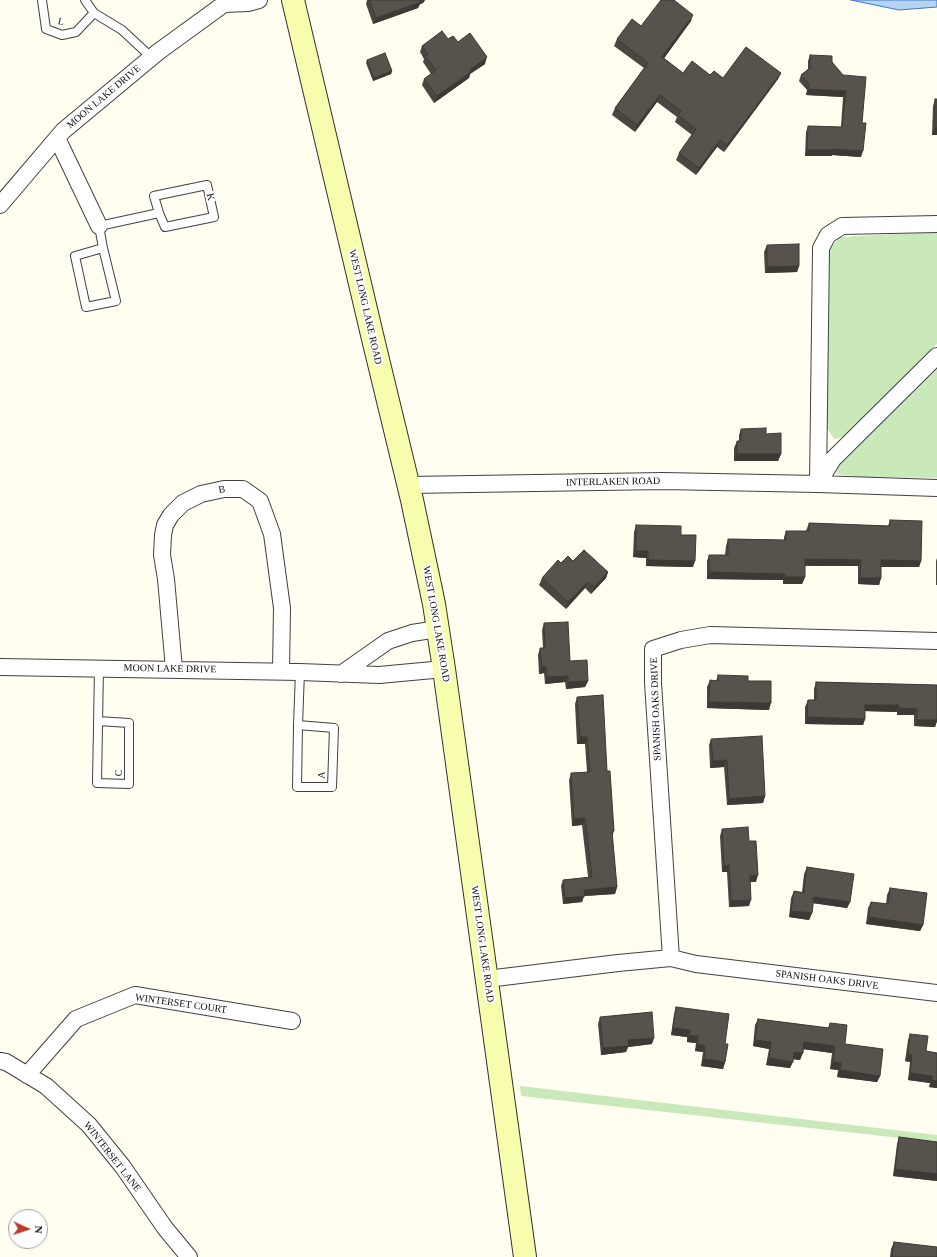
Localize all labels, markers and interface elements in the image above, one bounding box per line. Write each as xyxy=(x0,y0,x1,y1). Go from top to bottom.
street label: L xyxy=(57,16,65,28)
street label: MOON LAKE DRIVE xyxy=(65,63,143,131)
street label: K xyxy=(203,192,217,202)
street label: WEST LONG LAKE ROAD xyxy=(346,248,384,366)
street label: INTERLAKEN ROAD xyxy=(566,475,660,489)
street label: B xyxy=(218,484,226,496)
street label: WEST LONG LAKE ROAD xyxy=(420,565,452,683)
street label: SPANISH OAKS DRIVE xyxy=(648,657,664,761)
street label: MOON LAKE DRIVE xyxy=(124,662,216,676)
street label: C xyxy=(113,770,125,776)
street label: A xyxy=(316,771,328,779)
street label: WEST LONG LAKE ROAD xyxy=(468,885,496,1003)
street label: SPANISH OAKS DRIVE xyxy=(775,968,879,992)
street label: WINTERSET COURT xyxy=(134,992,228,1016)
street label: WINTERSET LANE xyxy=(81,1119,143,1195)
north arrow xyxy=(8,1209,48,1249)
text: N xyxy=(33,1225,45,1234)

